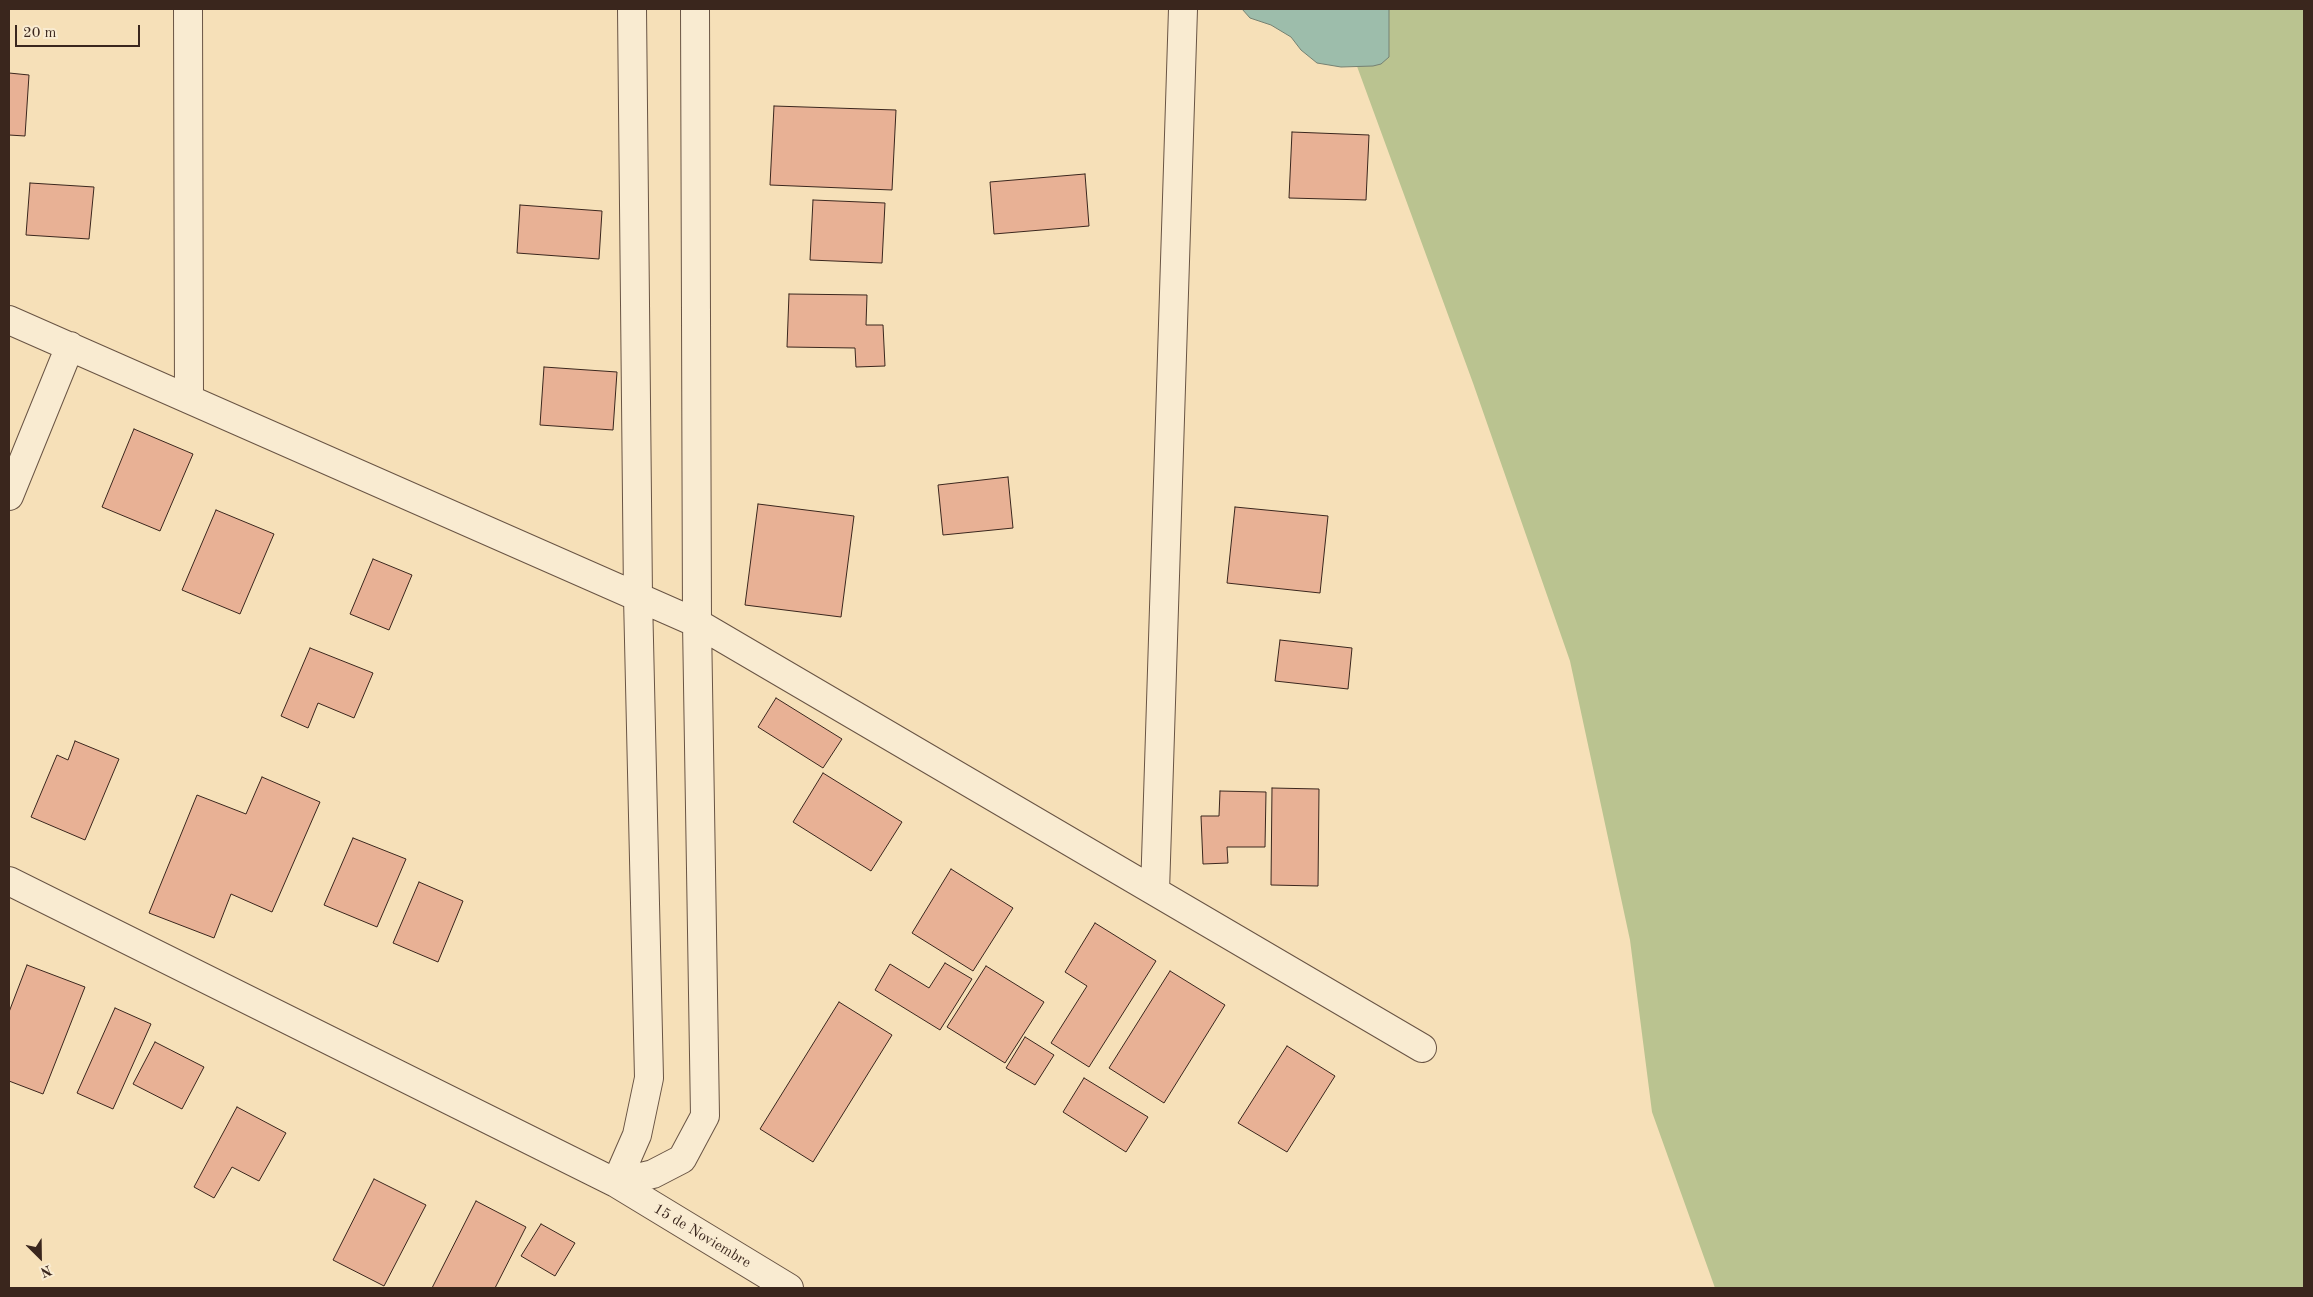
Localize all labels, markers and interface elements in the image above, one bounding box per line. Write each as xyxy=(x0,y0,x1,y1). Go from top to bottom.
scale bar xyxy=(18,15,142,47)
text: 20 m xyxy=(23,26,57,41)
street label: 15 de Noviembre xyxy=(650,1200,754,1272)
north arrow xyxy=(15,1232,65,1282)
text: N xyxy=(38,1262,54,1279)

